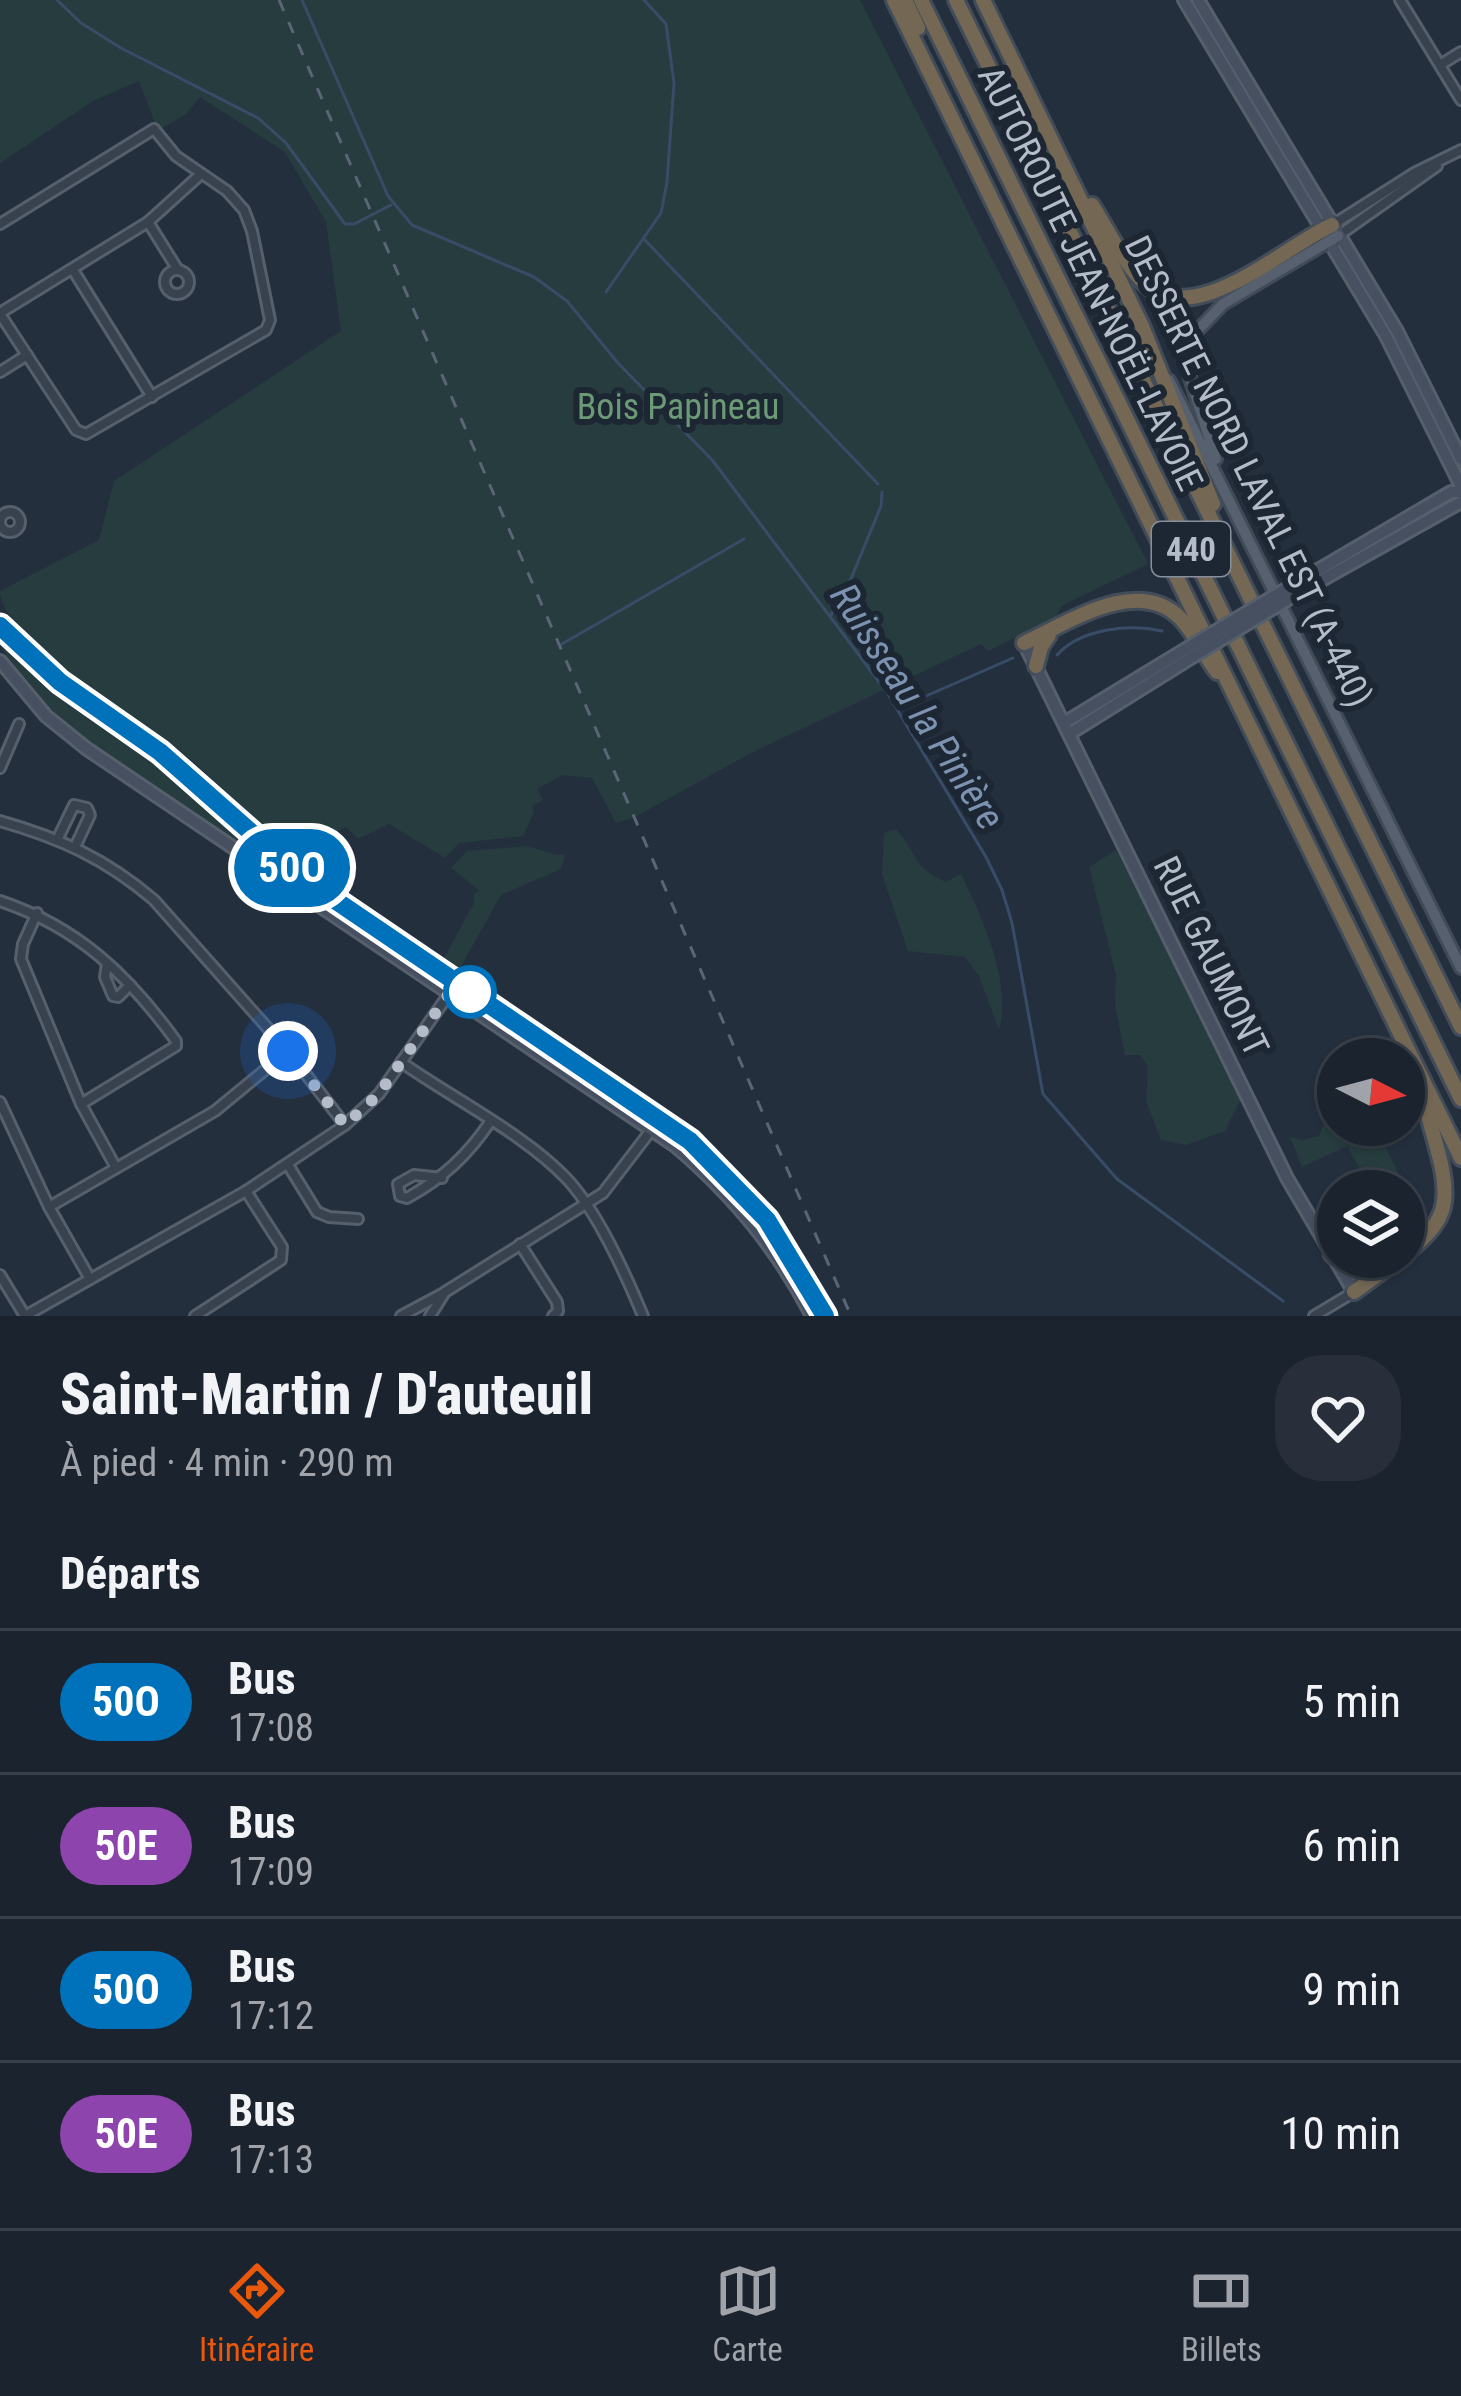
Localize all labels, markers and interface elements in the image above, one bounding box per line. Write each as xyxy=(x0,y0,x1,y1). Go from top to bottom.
street label: AUTOROUTE JEAN-NOËL-LAVOIE xyxy=(969,59,1211,497)
street label: DESSERTE NORD LAVAL EST (A-440) xyxy=(1116,228,1382,714)
park label: Bois Papineau xyxy=(577,386,779,428)
road number: 440 xyxy=(1152,522,1230,576)
water label: Ruisseau la Pinière xyxy=(821,575,1014,838)
line badge: 50O xyxy=(223,829,361,907)
text: 50O xyxy=(258,843,326,892)
street label: RUE GAUMONT xyxy=(1145,850,1277,1063)
unlabelled marker xyxy=(445,967,495,1017)
your location xyxy=(258,1021,318,1081)
north arrow xyxy=(1317,1038,1425,1146)
map controls xyxy=(1317,1038,1425,1278)
button: layers xyxy=(1317,1170,1425,1278)
button: heart xyxy=(1275,1355,1401,1481)
text: Saint-Martin / D'auteuil xyxy=(60,1361,593,1428)
text: À pied · 4 min · 290 m xyxy=(60,1440,394,1486)
text: Départs xyxy=(60,1547,201,1600)
text: Bus xyxy=(228,1652,296,1705)
text: 5 min xyxy=(1302,1675,1401,1728)
text: 50O xyxy=(92,1677,160,1726)
text: 17:08 xyxy=(228,1705,314,1751)
text: Bus xyxy=(228,1796,296,1849)
text: 6 min xyxy=(1302,1819,1401,1872)
text: 50E xyxy=(94,1821,158,1870)
text: 17:09 xyxy=(228,1849,314,1895)
text: Bus xyxy=(228,1940,296,1993)
text: 9 min xyxy=(1302,1963,1401,2016)
text: 50O xyxy=(92,1965,160,2014)
text: 17:12 xyxy=(228,1993,314,2039)
text: Bus xyxy=(228,2084,296,2137)
text: 10 min xyxy=(1280,2107,1401,2160)
text: 50E xyxy=(94,2109,158,2158)
text: 17:13 xyxy=(228,2137,314,2183)
tab: Itinéraire xyxy=(199,2258,314,2369)
tab: Carte xyxy=(712,2258,783,2369)
tab: Billets xyxy=(1181,2258,1262,2369)

